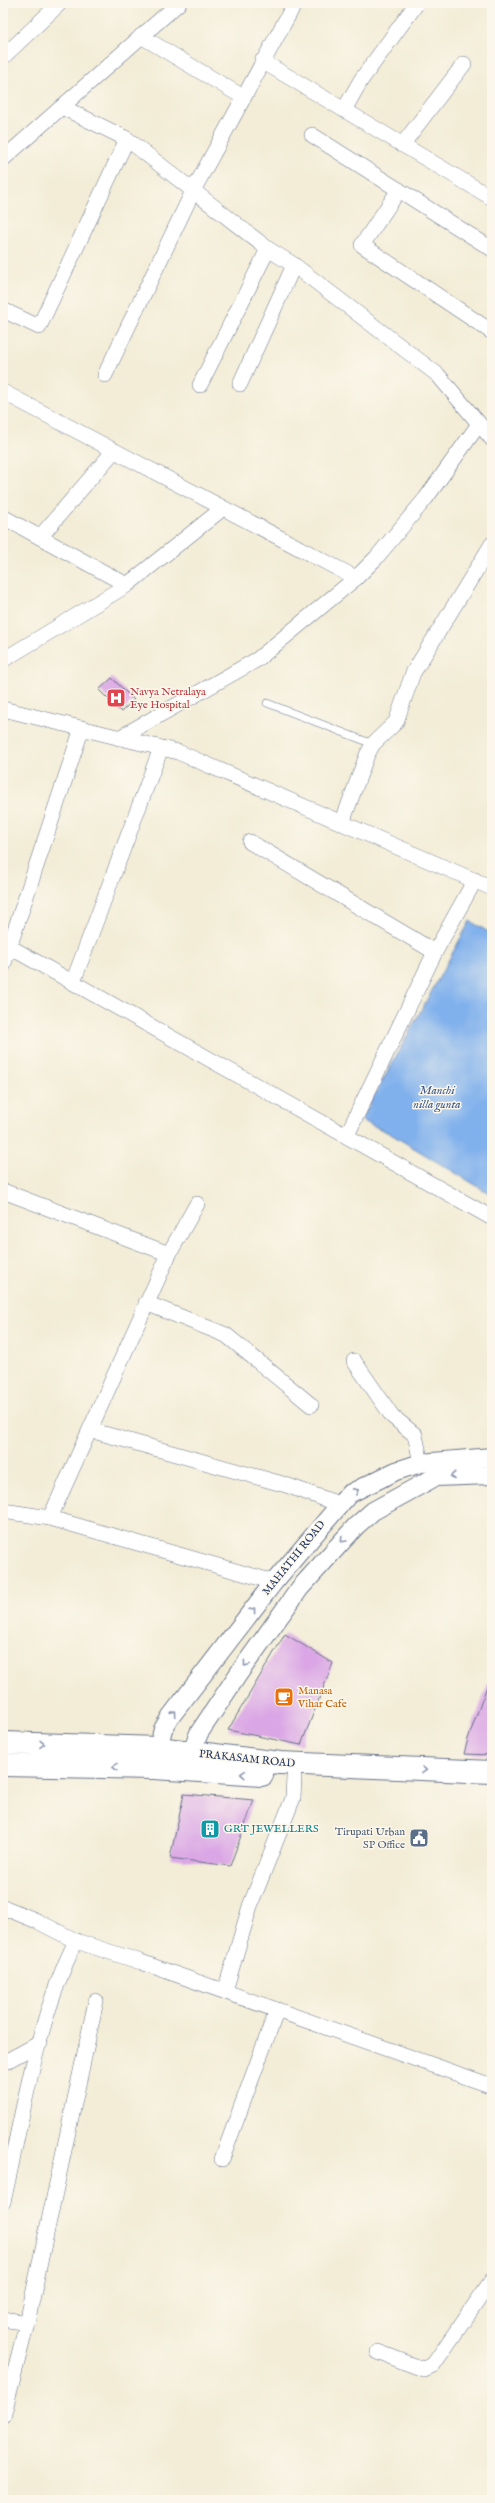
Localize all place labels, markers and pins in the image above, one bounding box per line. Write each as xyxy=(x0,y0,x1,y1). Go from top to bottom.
place label: Navya Netralaya Eye Hospital xyxy=(130,685,206,712)
hospital icon: Navya Netralaya Eye Hospital xyxy=(105,687,127,709)
place label: Manasa Vihar Cafe xyxy=(297,1684,347,1711)
cafe icon: Manasa Vihar Cafe xyxy=(273,1686,295,1708)
building icon: GRT JEWELLERS xyxy=(199,1818,221,1840)
place label: GRT JEWELLERS xyxy=(224,1822,319,1836)
place label: Tirupati Urban SP Office xyxy=(335,1825,405,1852)
public building icon: Tirupati Urban SP Office xyxy=(408,1827,430,1849)

